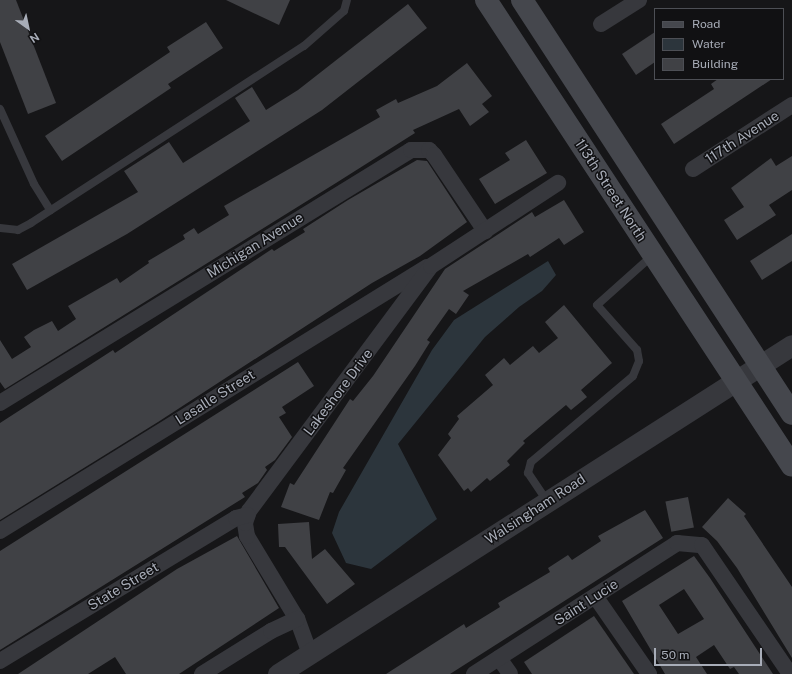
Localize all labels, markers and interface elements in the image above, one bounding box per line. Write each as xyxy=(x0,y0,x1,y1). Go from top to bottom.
north arrow xyxy=(8,8,48,48)
legend xyxy=(654,8,784,80)
text: Road xyxy=(692,17,720,31)
text: N xyxy=(28,31,41,45)
text: Water xyxy=(692,37,725,51)
text: Building xyxy=(692,57,738,71)
street label: 117th Avenue xyxy=(702,107,782,167)
street label: 113th Street North xyxy=(572,136,650,244)
street label: Michigan Avenue xyxy=(204,209,306,281)
street label: Lakeshore Drive xyxy=(300,345,376,439)
street label: Lasalle Street xyxy=(172,366,258,428)
street label: Walsingham Road xyxy=(482,470,588,548)
street label: State Street xyxy=(85,558,161,614)
street label: Saint Lucie xyxy=(551,575,621,629)
scale bar xyxy=(656,640,764,666)
text: 50 m xyxy=(661,648,689,662)

